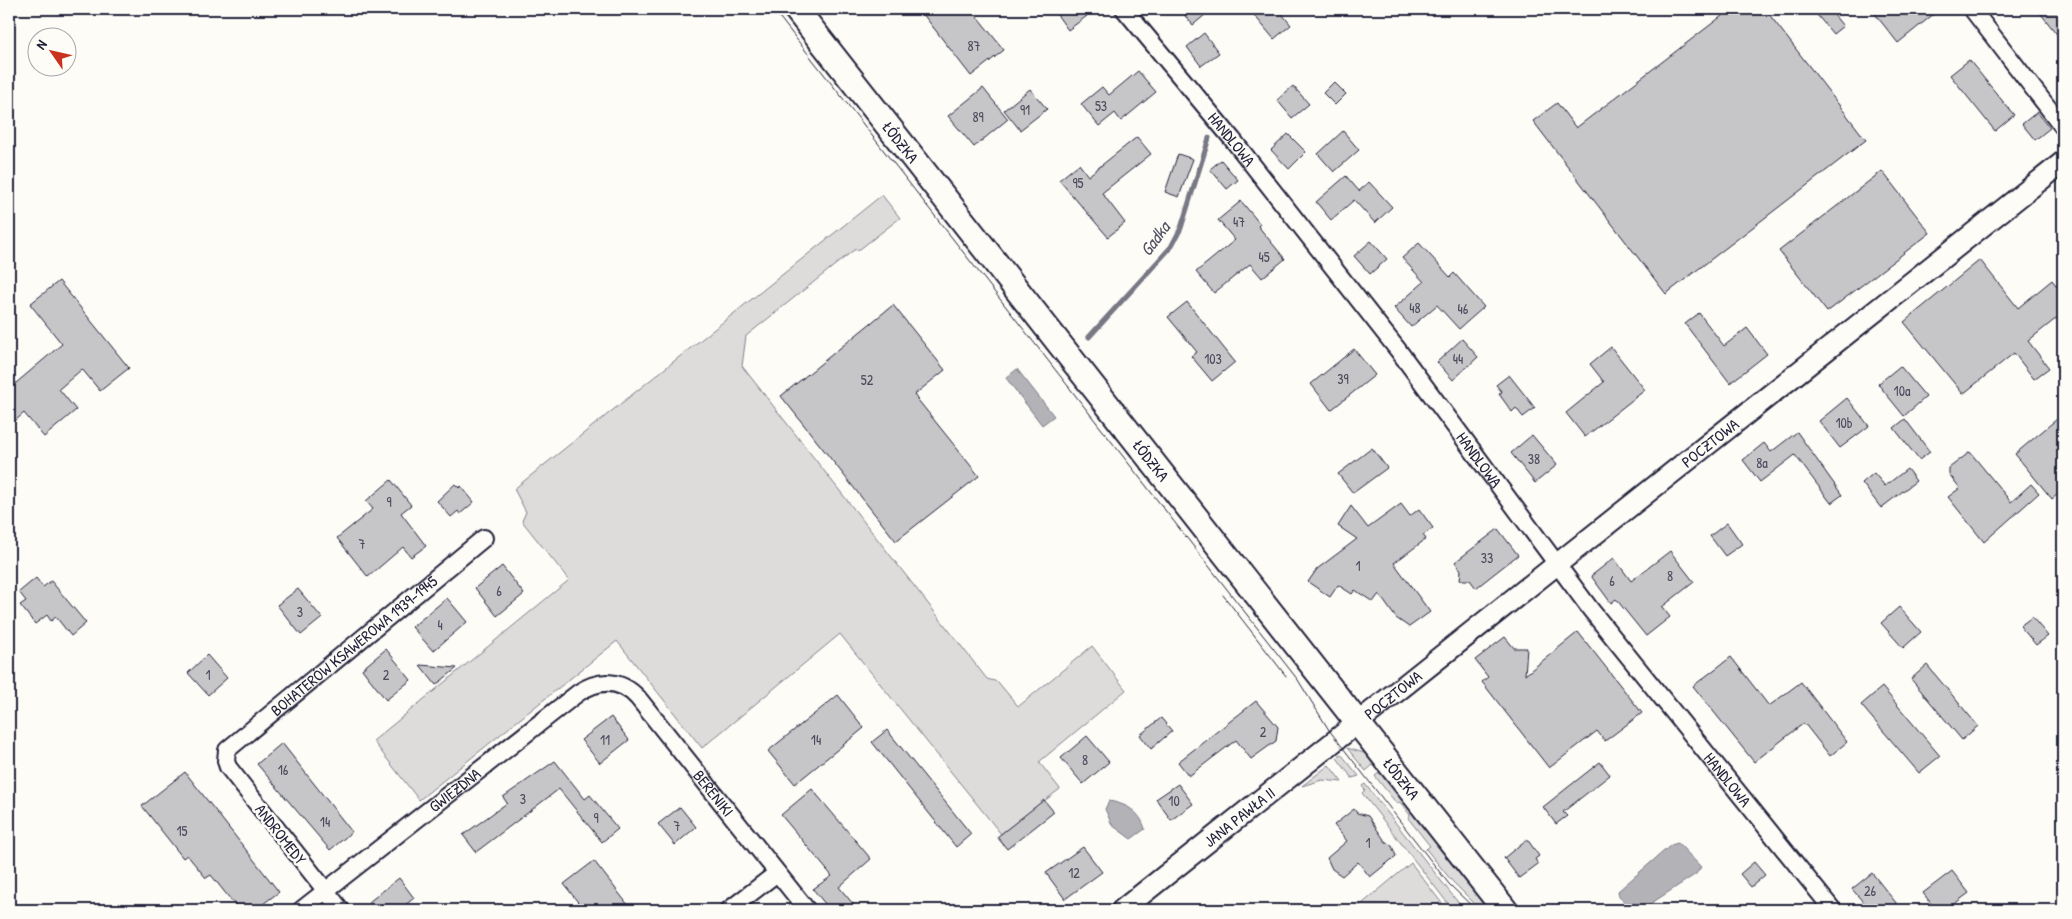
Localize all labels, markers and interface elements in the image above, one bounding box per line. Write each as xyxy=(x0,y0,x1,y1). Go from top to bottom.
north arrow xyxy=(28,28,78,78)
text: N xyxy=(31,36,51,53)
house number: 87 xyxy=(968,36,981,55)
house number: 53 xyxy=(1095,96,1107,115)
house number: 91 xyxy=(1020,100,1030,119)
house number: 89 xyxy=(972,107,984,126)
street label: HANDLOWA xyxy=(1203,107,1261,171)
street label: ŁÓDZKA xyxy=(877,116,924,168)
house number: 95 xyxy=(1072,173,1084,192)
house number: 47 xyxy=(1233,212,1245,231)
water label: Gadka xyxy=(1134,215,1177,261)
house number: 45 xyxy=(1258,247,1270,266)
house number: 48 xyxy=(1409,298,1421,317)
house number: 46 xyxy=(1458,299,1469,318)
house number: 103 xyxy=(1204,349,1222,368)
house number: 44 xyxy=(1453,349,1463,368)
house number: 39 xyxy=(1337,369,1349,388)
house number: 52 xyxy=(861,370,874,389)
house number: 10a xyxy=(1894,381,1911,400)
street label: POCZTOWA xyxy=(1677,413,1743,472)
house number: 10b xyxy=(1835,413,1853,432)
street label: HANDLOWA xyxy=(1451,427,1507,492)
street label: ŁÓDZKA xyxy=(1127,434,1175,486)
house number: 38 xyxy=(1528,449,1540,468)
house number: 8a xyxy=(1756,453,1768,472)
house number: 9 xyxy=(386,492,392,511)
house number: 7 xyxy=(359,534,366,553)
house number: 33 xyxy=(1481,548,1493,567)
house number: 1 xyxy=(1355,556,1361,575)
house number: 8 xyxy=(1667,566,1673,585)
street label: BOHATERÓW KSAWEROWA 1939-1945 xyxy=(266,570,442,721)
house number: 6 xyxy=(1609,571,1615,590)
house number: 6 xyxy=(496,581,502,600)
house number: 3 xyxy=(297,602,303,621)
house number: 4 xyxy=(437,615,443,634)
house number: 1 xyxy=(205,665,211,684)
house number: 2 xyxy=(383,665,390,684)
street label: POCZTOWA xyxy=(1360,665,1426,724)
house number: 2 xyxy=(1260,722,1267,741)
house number: 11 xyxy=(600,730,610,749)
house number: 14 xyxy=(811,730,821,749)
street label: HANDLOWA xyxy=(1699,748,1756,811)
house number: 8 xyxy=(1082,750,1088,769)
street label: ŁÓDZKA xyxy=(1378,753,1425,804)
house number: 16 xyxy=(278,760,289,779)
street label: GWIEZDNA xyxy=(424,762,485,817)
street label: BERENIKI xyxy=(688,765,739,821)
street label: JANA PAWŁA II xyxy=(1199,781,1280,852)
house number: 3 xyxy=(520,789,526,808)
house number: 10 xyxy=(1168,791,1180,810)
street label: ANDROMEDY xyxy=(250,799,312,869)
house number: 9 xyxy=(593,808,599,827)
house number: 14 xyxy=(320,812,330,831)
house number: 7 xyxy=(674,816,681,835)
house number: 15 xyxy=(176,821,188,840)
house number: 1 xyxy=(1365,833,1371,852)
house number: 12 xyxy=(1068,863,1080,882)
house number: 26 xyxy=(1864,881,1876,900)

